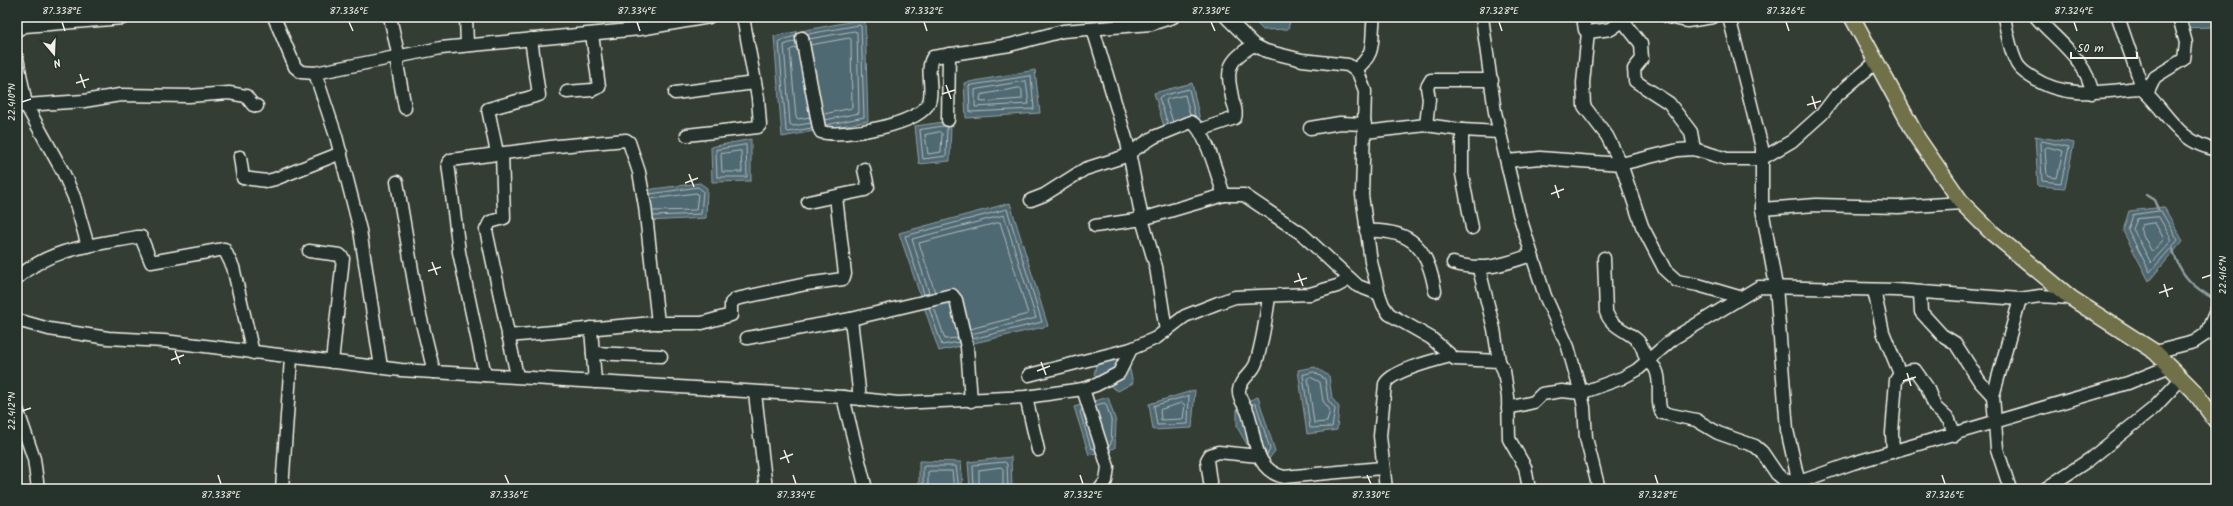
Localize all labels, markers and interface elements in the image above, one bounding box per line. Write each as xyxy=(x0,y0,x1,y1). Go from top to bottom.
text: 87.338°E xyxy=(42,3,83,19)
text: 87.336°E xyxy=(329,3,370,19)
text: 87.334°E xyxy=(617,3,658,19)
text: 87.332°E xyxy=(904,3,945,19)
text: 87.330°E xyxy=(1192,3,1231,19)
text: 87.328°E xyxy=(1479,3,1520,19)
text: 87.326°E xyxy=(1766,3,1807,19)
text: 87.324°E xyxy=(2054,3,2095,19)
north arrow xyxy=(34,34,74,74)
scale bar xyxy=(2071,34,2137,60)
text: 50 m xyxy=(2077,39,2104,58)
text: N xyxy=(51,53,63,72)
text: 22.410°N xyxy=(4,83,20,121)
text: 22.416°N xyxy=(2215,256,2231,294)
text: 22.412°N xyxy=(4,391,20,430)
text: 87.338°E xyxy=(201,487,242,503)
text: 87.336°E xyxy=(489,487,530,503)
text: 87.334°E xyxy=(776,487,817,503)
text: 87.332°E xyxy=(1063,487,1104,503)
text: 87.330°E xyxy=(1352,487,1391,503)
text: 87.328°E xyxy=(1638,487,1679,503)
text: 87.326°E xyxy=(1925,487,1966,503)

